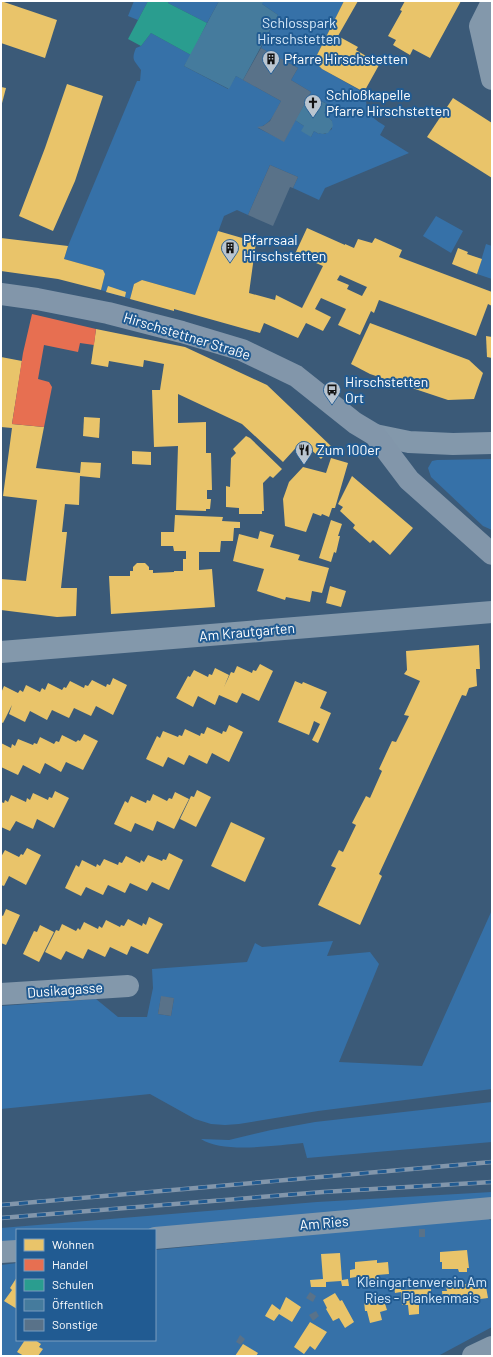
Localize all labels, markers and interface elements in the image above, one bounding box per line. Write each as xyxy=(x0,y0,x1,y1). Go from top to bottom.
park label: Schlosspark Hirschstetten xyxy=(257,14,341,47)
building icon: Pfarre Hirschstetten xyxy=(261,49,281,74)
place label: Pfarre Hirschstetten xyxy=(284,50,408,67)
place label: Schloßkapelle Pfarre Hirschstetten xyxy=(326,86,450,119)
church icon: Schloßkapelle Pfarre Hirschstetten xyxy=(303,93,323,118)
place label: Pfarrsaal Hirschstetten xyxy=(243,231,326,264)
building icon: Pfarrsaal Hirschstetten xyxy=(220,238,240,263)
street label: Hirschstettner Straße xyxy=(122,308,253,363)
place label: Hirschstetten Ort xyxy=(345,373,428,406)
bus stop icon: Hirschstetten Ort xyxy=(322,380,342,405)
restaurant icon: Zum 100er xyxy=(294,440,314,465)
place label: Zum 100er xyxy=(317,441,380,458)
street label: Am Krautgarten xyxy=(198,619,296,644)
street label: Dusikagasse xyxy=(27,978,103,1001)
street label: Am Ries xyxy=(299,1212,349,1233)
legend xyxy=(16,1229,156,1341)
text: Wohnen xyxy=(52,1237,94,1251)
text: Handel xyxy=(52,1257,88,1271)
park label: Kleingartenverein Am Ries - Plankenmais xyxy=(357,1273,487,1306)
text: Schulen xyxy=(52,1277,94,1291)
text: Öffentlich xyxy=(52,1297,103,1311)
text: Sonstige xyxy=(52,1317,98,1331)

